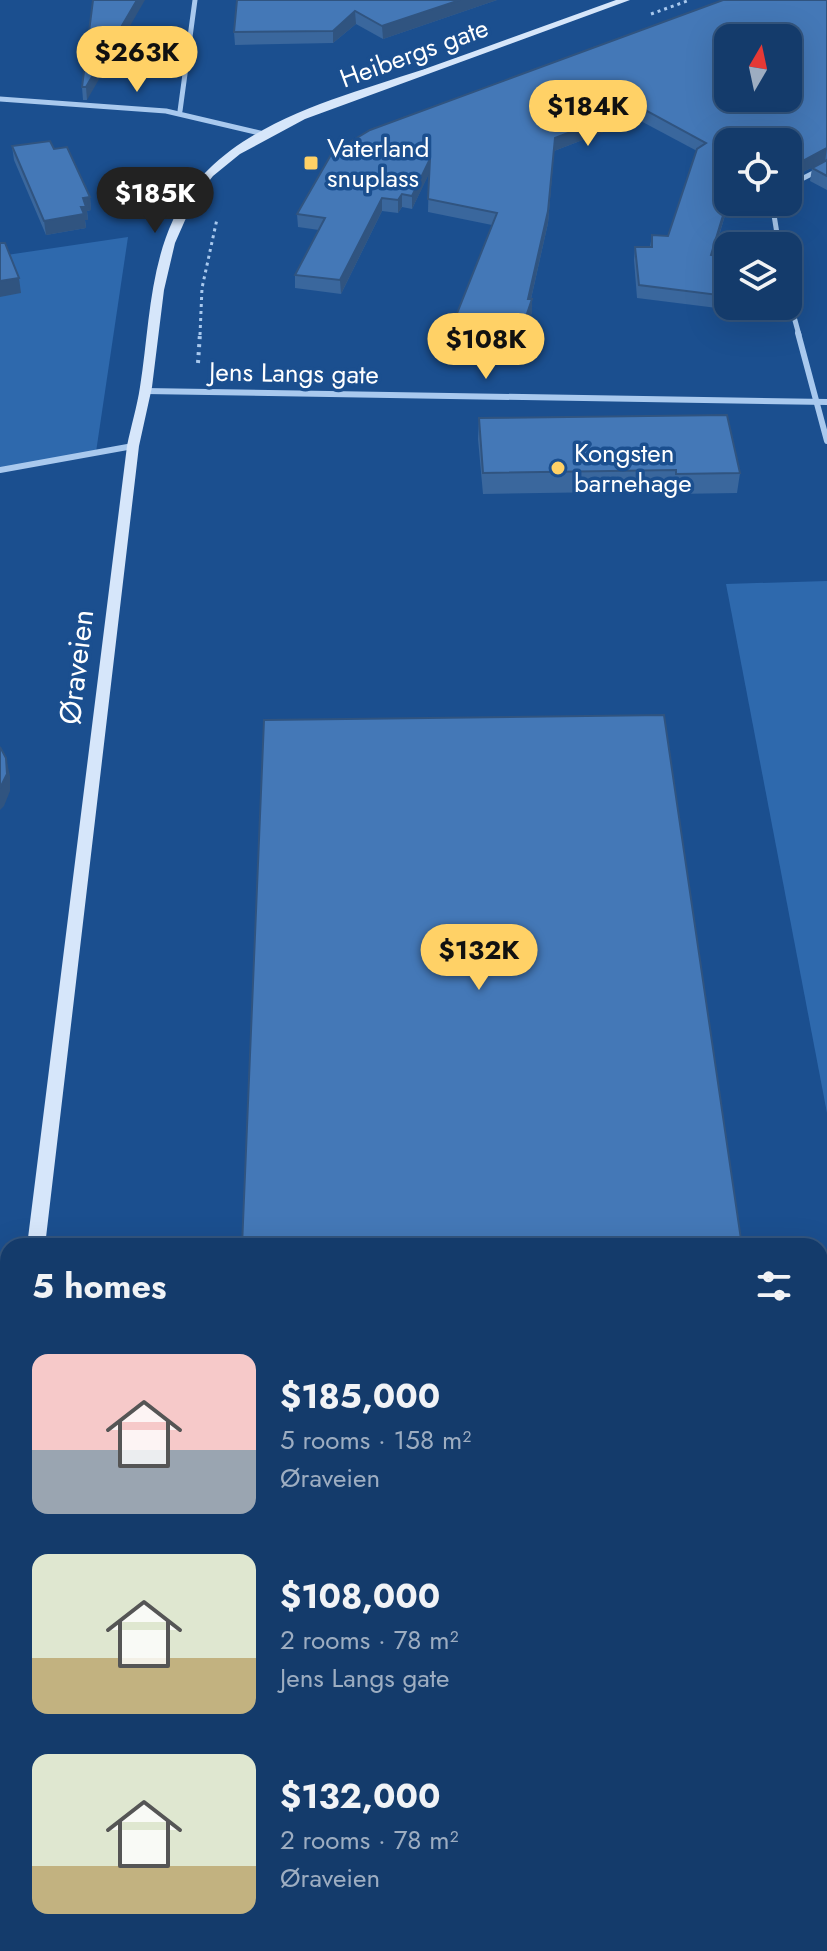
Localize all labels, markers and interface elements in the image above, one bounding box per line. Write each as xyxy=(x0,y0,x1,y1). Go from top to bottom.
street label: Heibergs gate xyxy=(334,9,494,97)
north arrow xyxy=(714,24,802,112)
map controls xyxy=(714,24,802,320)
pin: $263K xyxy=(81,26,193,94)
text: $263K xyxy=(95,33,179,71)
pin: $184K xyxy=(532,80,644,148)
text: $184K xyxy=(547,87,629,125)
button: locate xyxy=(714,128,802,216)
place label: Vaterland snuplass xyxy=(327,129,430,197)
marker: Vaterland snuplass xyxy=(302,154,320,172)
pin: $185K xyxy=(99,167,211,235)
text: $185K xyxy=(115,174,195,212)
button: layers xyxy=(714,232,802,320)
pin: $108K xyxy=(430,313,542,381)
text: $108K xyxy=(445,320,527,358)
street label: Jens Langs gate xyxy=(206,352,379,393)
place label: Kongsten barnehage xyxy=(574,434,692,502)
marker: Kongsten barnehage xyxy=(549,459,567,477)
street label: Øraveien xyxy=(48,607,104,727)
pin: $132K xyxy=(423,924,535,992)
text: $132K xyxy=(439,931,519,969)
text: 5 homes xyxy=(32,1262,166,1311)
icon: filters xyxy=(752,1264,796,1308)
text: $185,000 xyxy=(280,1372,440,1421)
icon: home xyxy=(96,1386,192,1482)
text: 5 rooms · 158 m² xyxy=(280,1421,471,1459)
text: Øraveien xyxy=(280,1459,380,1497)
text: $108,000 xyxy=(280,1572,440,1621)
icon: home xyxy=(96,1586,192,1682)
text: 2 rooms · 78 m² xyxy=(280,1621,459,1659)
text: Jens Langs gate xyxy=(280,1659,449,1697)
text: $132,000 xyxy=(280,1772,440,1821)
icon: home xyxy=(96,1786,192,1882)
text: 2 rooms · 78 m² xyxy=(280,1821,459,1859)
text: Øraveien xyxy=(280,1859,380,1897)

